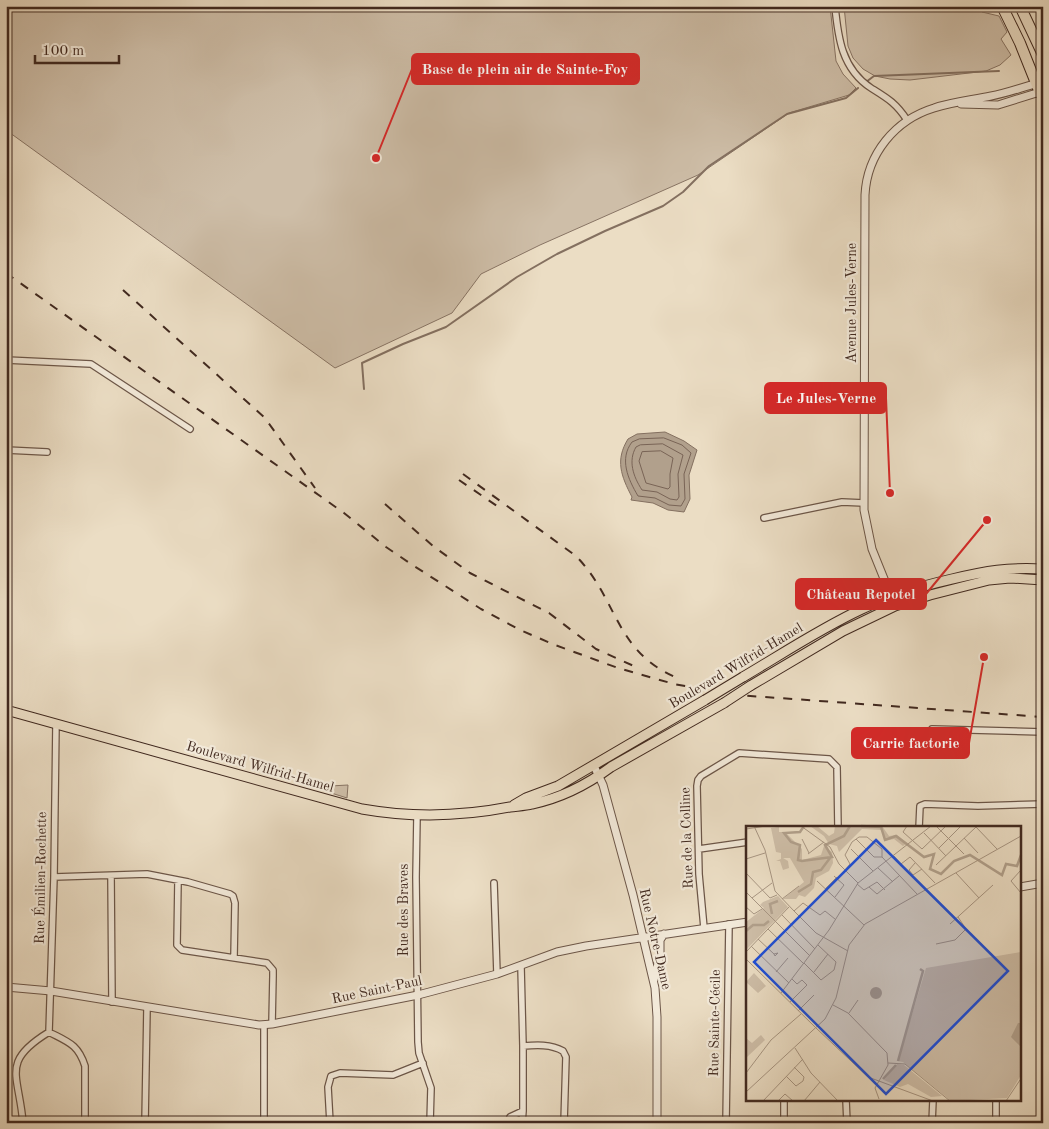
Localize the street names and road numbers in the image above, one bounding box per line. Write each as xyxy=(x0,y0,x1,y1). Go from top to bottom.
street label: Avenue Jules-Verne xyxy=(845,243,859,363)
street label: Boulevard Wilfrid-Hamel xyxy=(667,620,805,711)
street label: Boulevard Wilfrid-Hamel xyxy=(185,739,336,795)
street label: Rue de la Colline xyxy=(678,787,696,889)
street label: Rue Émilien-Rochette xyxy=(30,812,49,944)
street label: Rue des Braves xyxy=(397,864,411,956)
street label: Rue Notre-Dame xyxy=(637,887,673,991)
street label: Rue Sainte-Cécile xyxy=(707,969,723,1077)
street label: Rue Saint-Paul xyxy=(331,974,424,1006)

